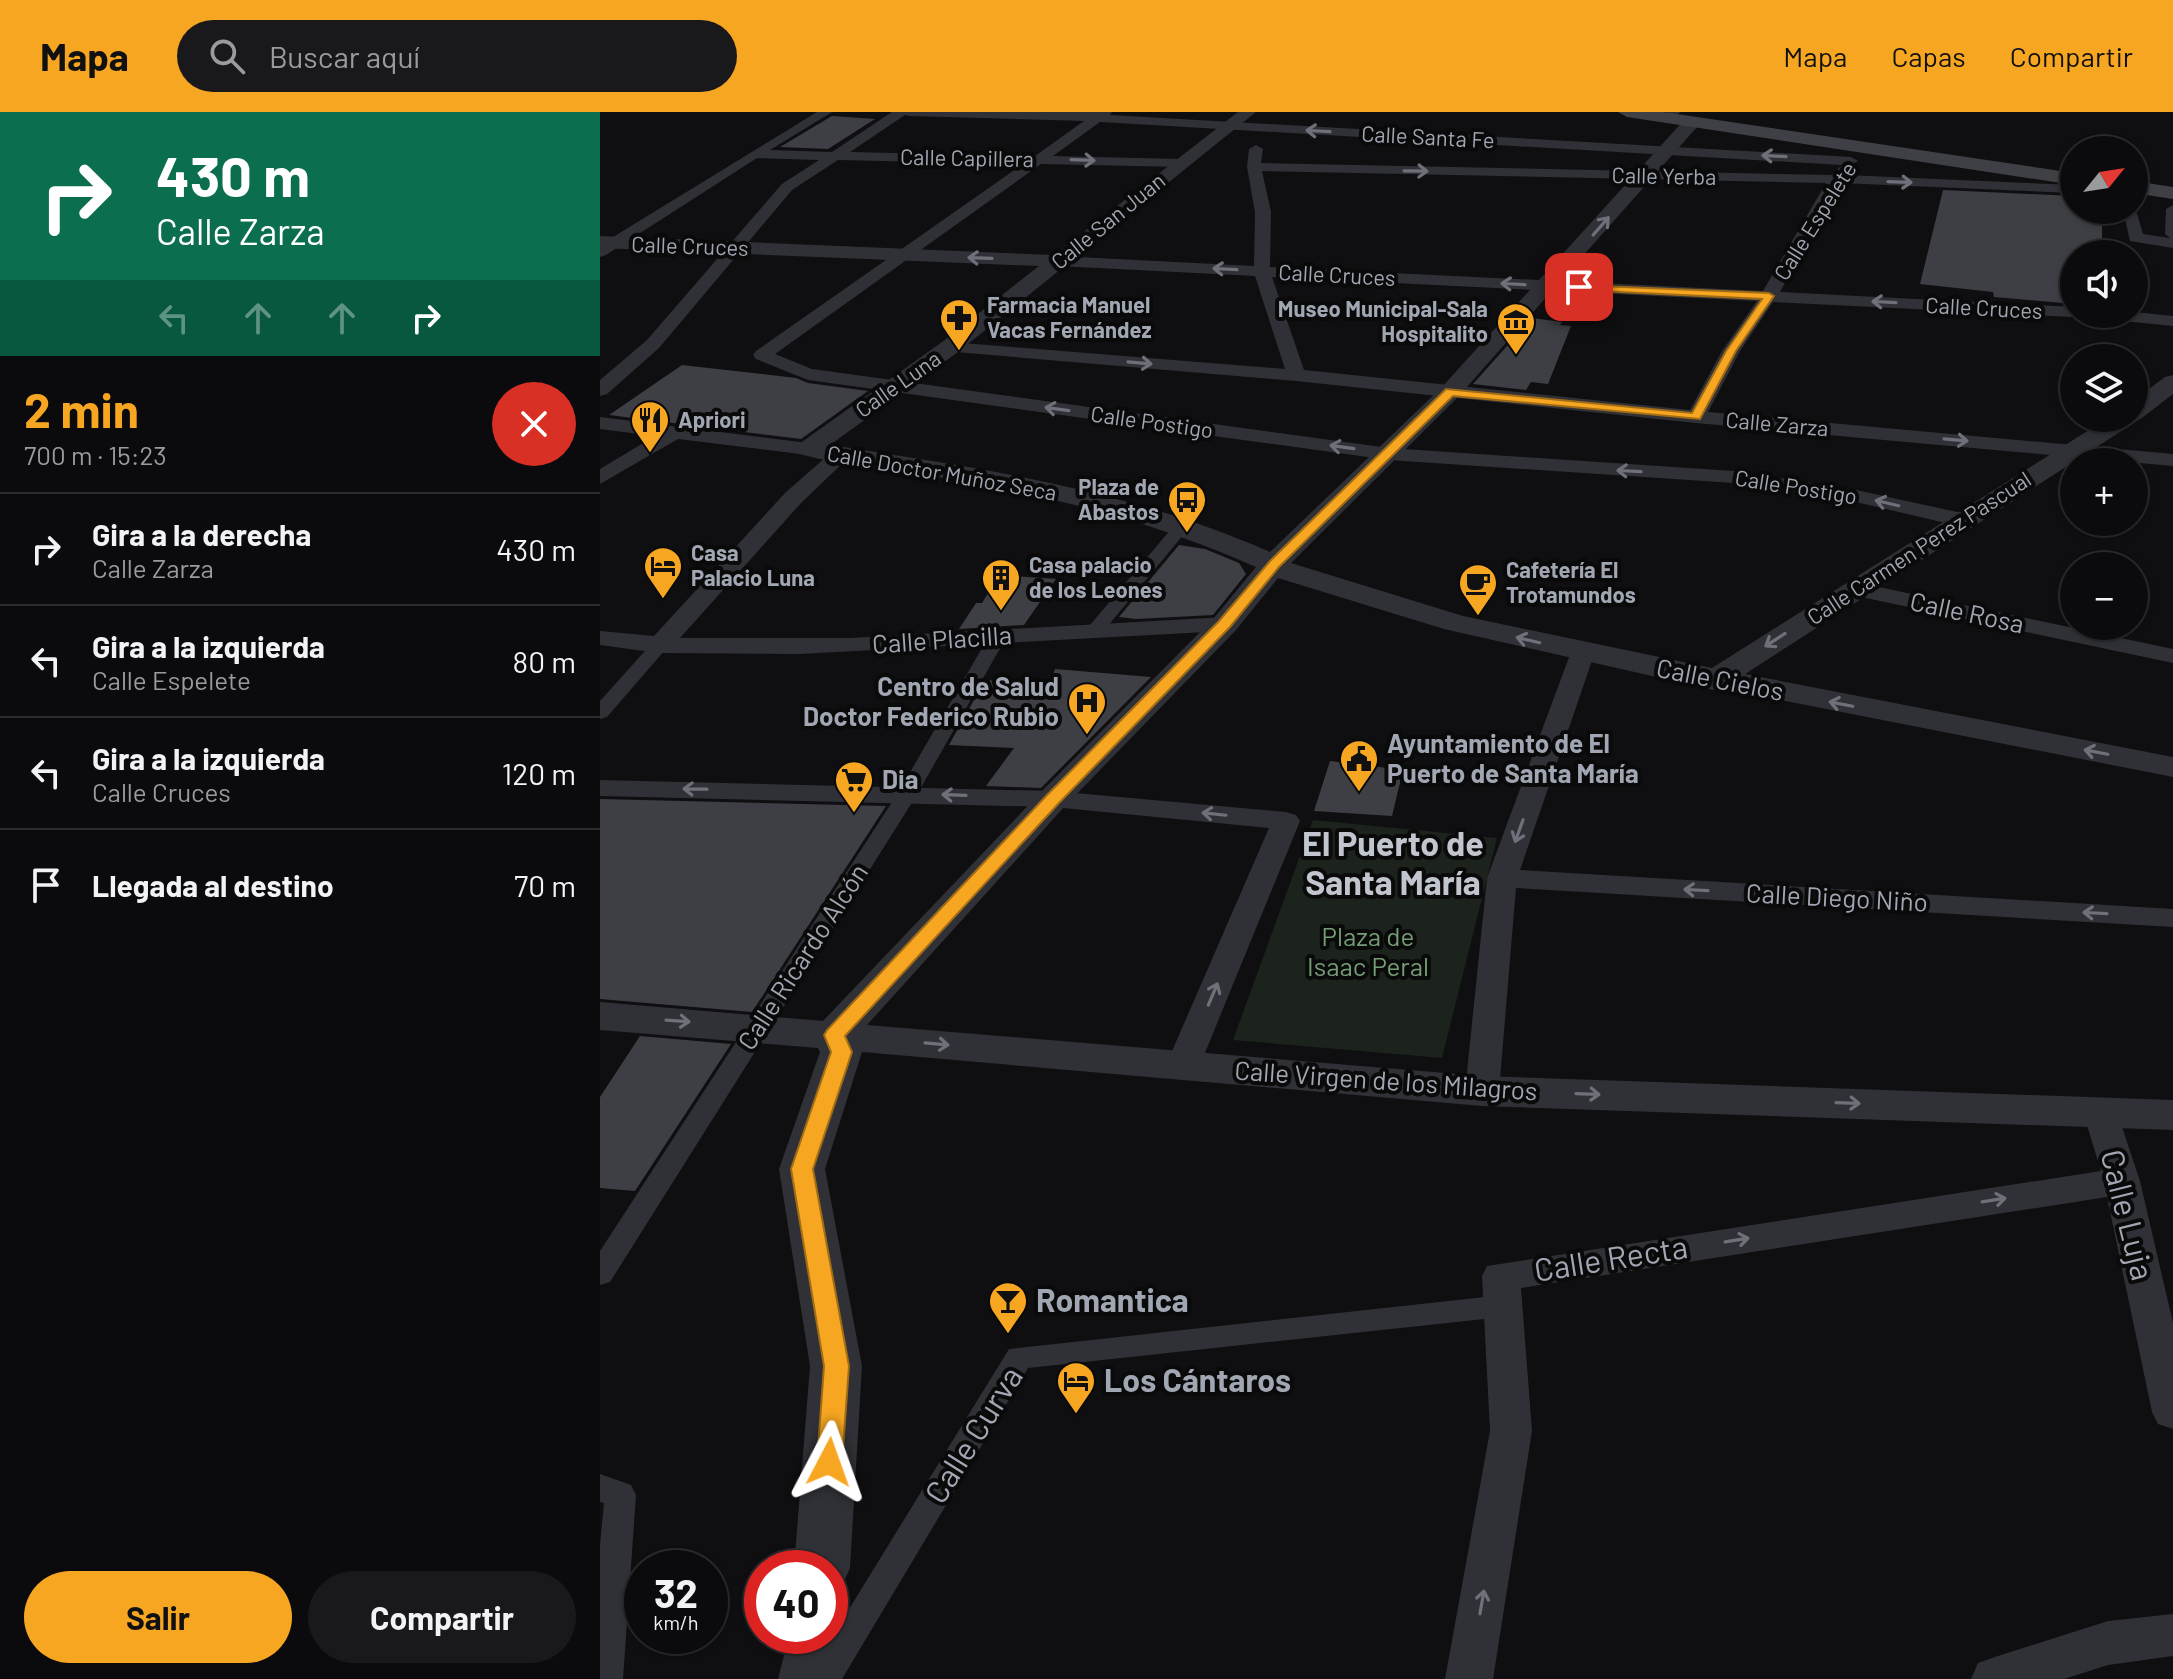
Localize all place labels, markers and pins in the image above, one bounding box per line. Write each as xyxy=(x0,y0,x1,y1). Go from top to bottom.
pin xyxy=(1545,253,1613,321)
place label: Farmacia Manuel Vacas Fernández xyxy=(987,291,1152,342)
place label: Museo Municipal-Sala Hospitalito xyxy=(1278,295,1488,346)
pharmacy icon: Farmacia Manuel Vacas Fernández xyxy=(938,297,980,352)
museum icon: Museo Municipal-Sala Hospitalito xyxy=(1495,301,1537,356)
restaurant icon: Apriori xyxy=(629,399,671,454)
place label: Apriori xyxy=(678,406,746,432)
place label: Plaza de Abastos xyxy=(1078,473,1159,524)
bus stop icon: Plaza de Abastos xyxy=(1166,479,1208,534)
place label: Casa Palacio Luna xyxy=(691,539,815,590)
hotel icon: Casa Palacio Luna xyxy=(642,545,684,600)
place label: Casa palacio de los Leones xyxy=(1029,551,1163,602)
place label: Cafetería El Trotamundos xyxy=(1506,556,1636,607)
building icon: Casa palacio de los Leones xyxy=(980,557,1022,612)
cafe icon: Cafetería El Trotamundos xyxy=(1457,562,1499,617)
place label: Centro de Salud Doctor Federico Rubio xyxy=(803,670,1059,731)
hospital icon: Centro de Salud Doctor Federico Rubio xyxy=(1066,681,1108,736)
place label: Ayuntamiento de El Puerto de Santa María xyxy=(1387,727,1639,788)
public building icon: Ayuntamiento de El Puerto de Santa María xyxy=(1338,738,1380,793)
supermarket icon: Dia xyxy=(833,759,875,814)
place label: Dia xyxy=(882,763,918,794)
bar icon: Romantica xyxy=(987,1280,1029,1335)
place label: Romantica xyxy=(1036,1280,1189,1318)
hotel icon: Los Cántaros xyxy=(1055,1360,1097,1415)
place label: Los Cántaros xyxy=(1104,1360,1291,1398)

